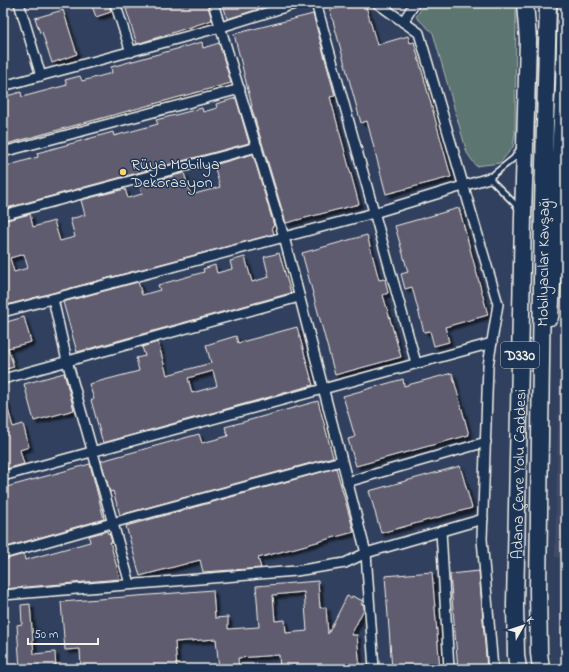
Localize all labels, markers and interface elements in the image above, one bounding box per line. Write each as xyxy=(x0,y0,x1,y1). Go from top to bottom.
place label: Rüya Mobilya Dekorasyon xyxy=(130,153,220,195)
marker: Rüya Mobilya Dekorasyon xyxy=(118,167,128,177)
street label: Mobilyacılar Kavşağı xyxy=(531,197,557,327)
road number: D330 xyxy=(501,342,539,368)
street label: Adana Çevre Yolu Caddesi xyxy=(506,389,533,560)
north arrow xyxy=(503,606,543,646)
text: K xyxy=(522,613,538,628)
scale bar xyxy=(28,620,98,646)
text: 50 m xyxy=(34,626,58,644)

